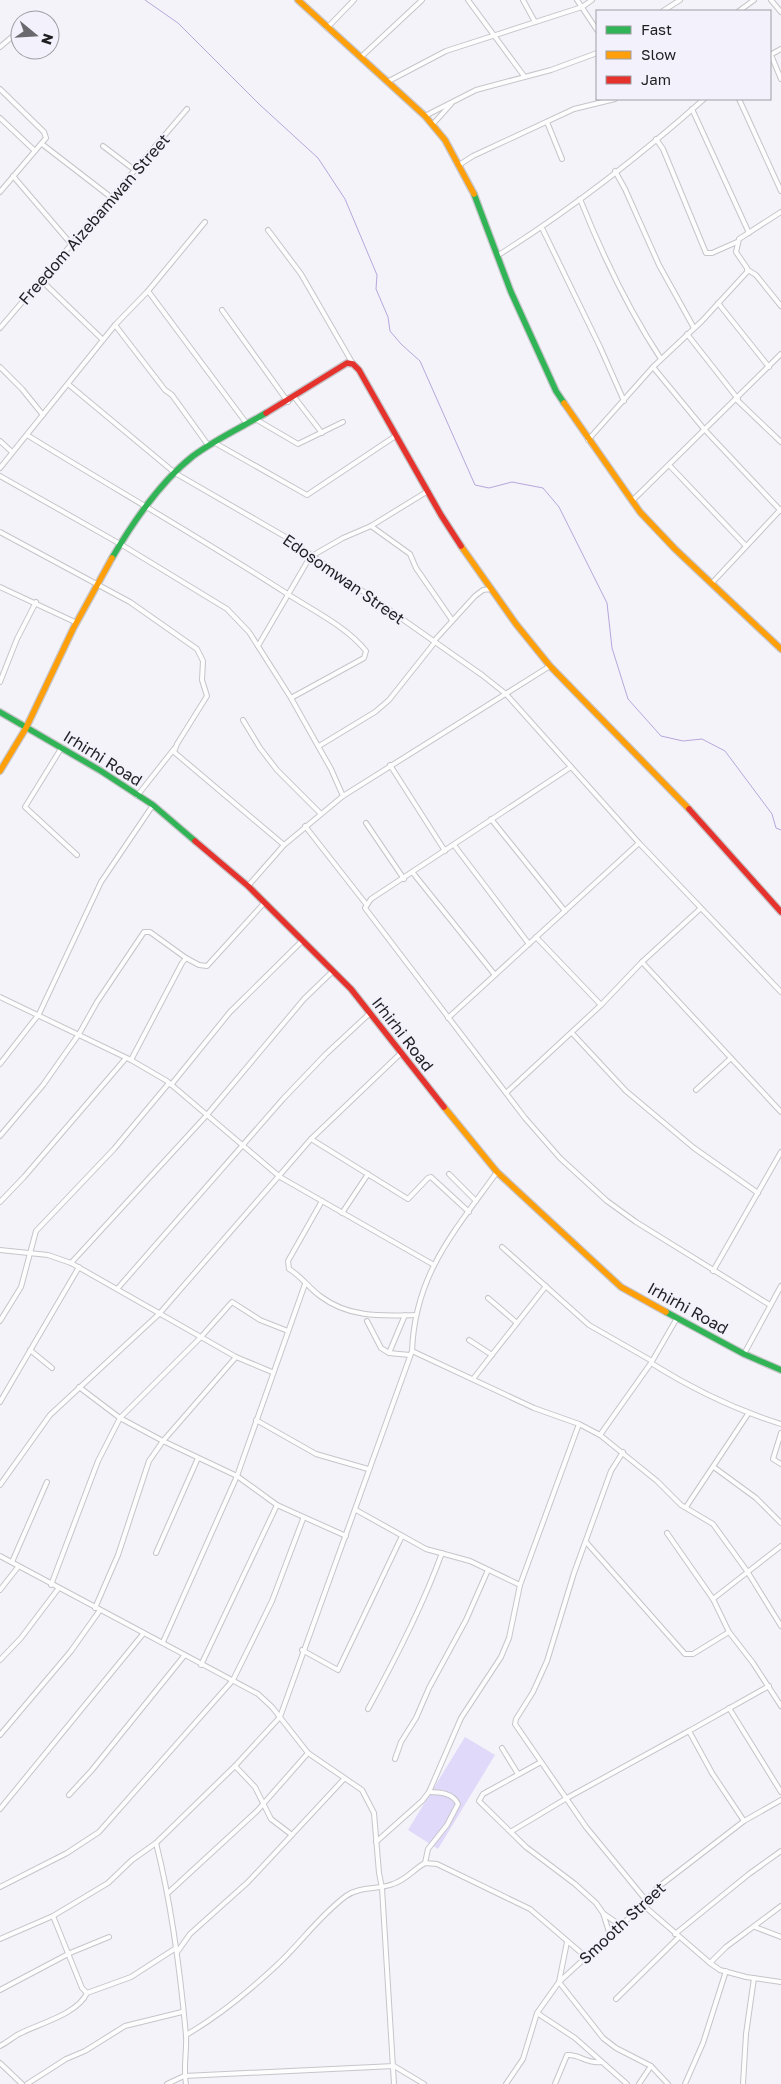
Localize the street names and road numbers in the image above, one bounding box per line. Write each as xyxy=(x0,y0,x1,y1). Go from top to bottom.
street label: Freedom Aizebamwan Street xyxy=(14,129,174,309)
street label: Edosomwan Street xyxy=(279,530,409,628)
street label: Irhirhi Road xyxy=(60,726,146,790)
street label: Irhirhi Road xyxy=(368,993,438,1075)
street label: Irhirhi Road xyxy=(644,1278,732,1338)
street label: Smooth Street xyxy=(575,1878,669,1968)

